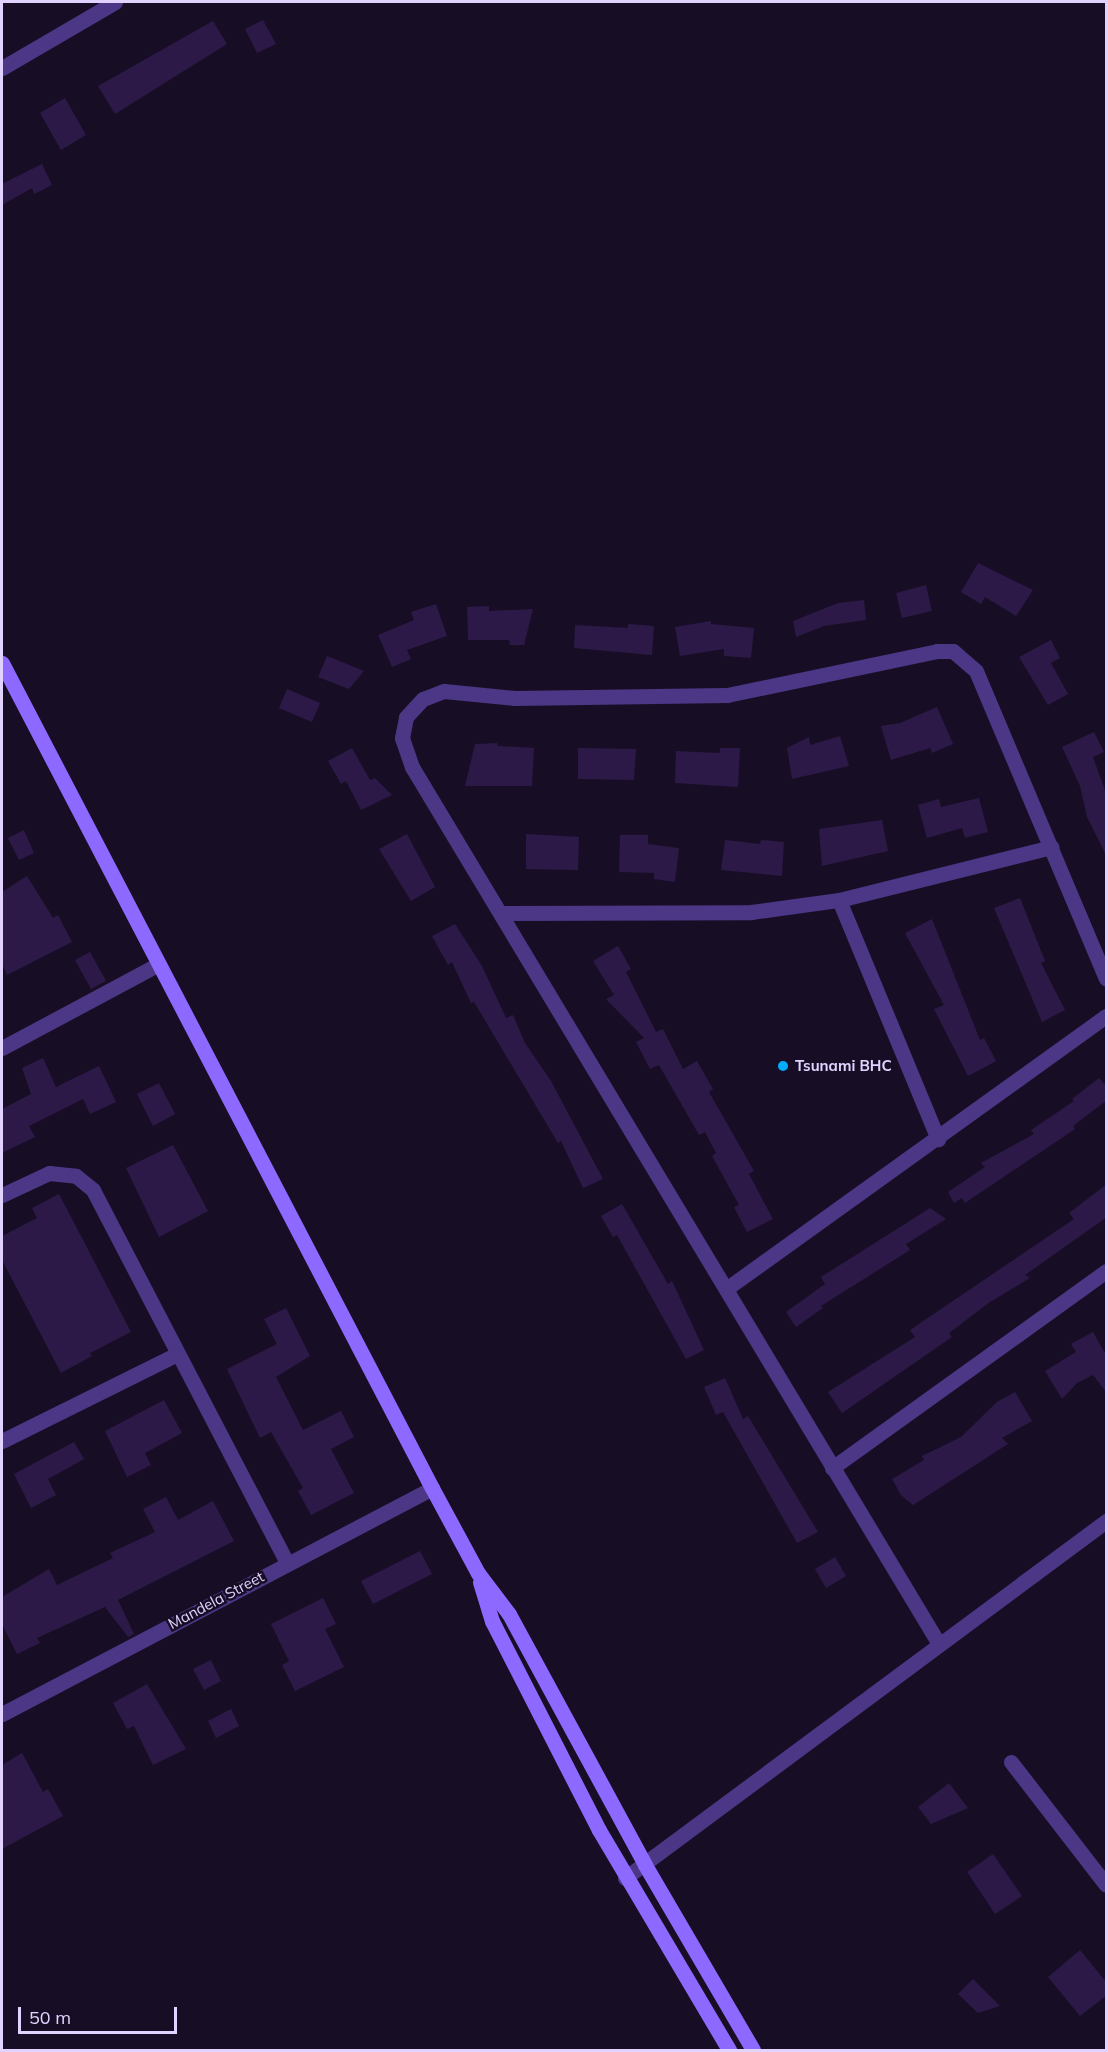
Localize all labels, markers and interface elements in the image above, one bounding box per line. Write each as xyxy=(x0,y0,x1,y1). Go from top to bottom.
place label: Tsunami BHC xyxy=(795,1057,892,1075)
marker: Tsunami BHC xyxy=(776,1059,790,1073)
street label: Mandela Street xyxy=(165,1567,267,1633)
scale bar xyxy=(21,1995,180,2033)
text: 50 m xyxy=(29,2006,71,2029)

